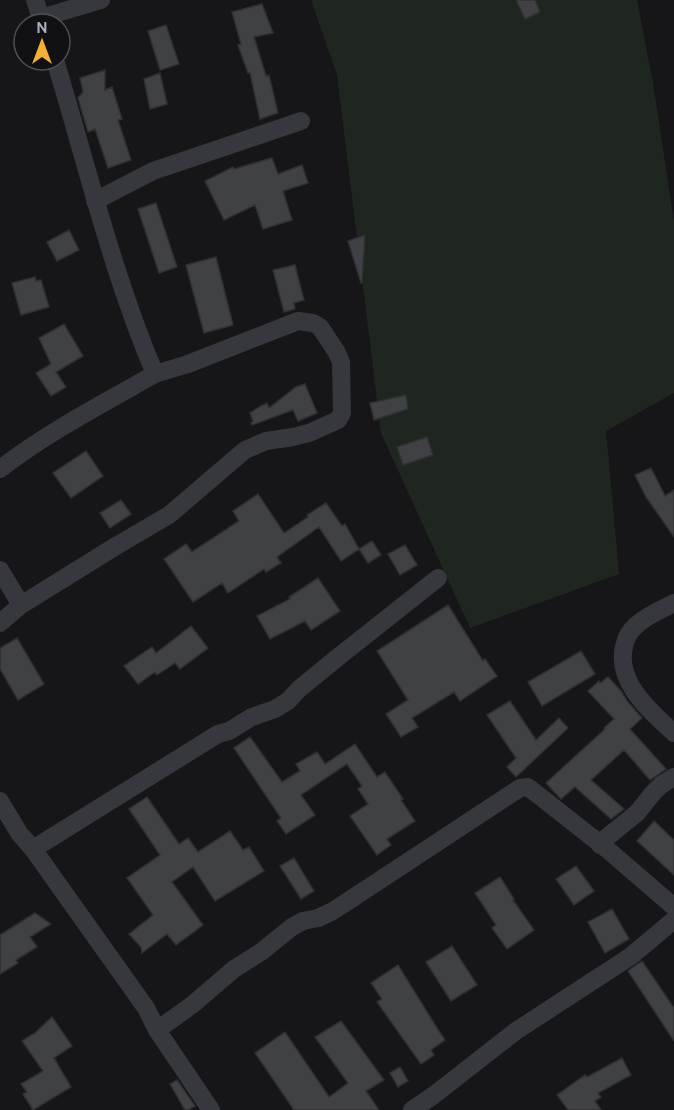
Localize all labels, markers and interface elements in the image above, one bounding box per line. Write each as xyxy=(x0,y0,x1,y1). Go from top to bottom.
north arrow xyxy=(12,12,72,72)
text: N xyxy=(36,18,48,37)

